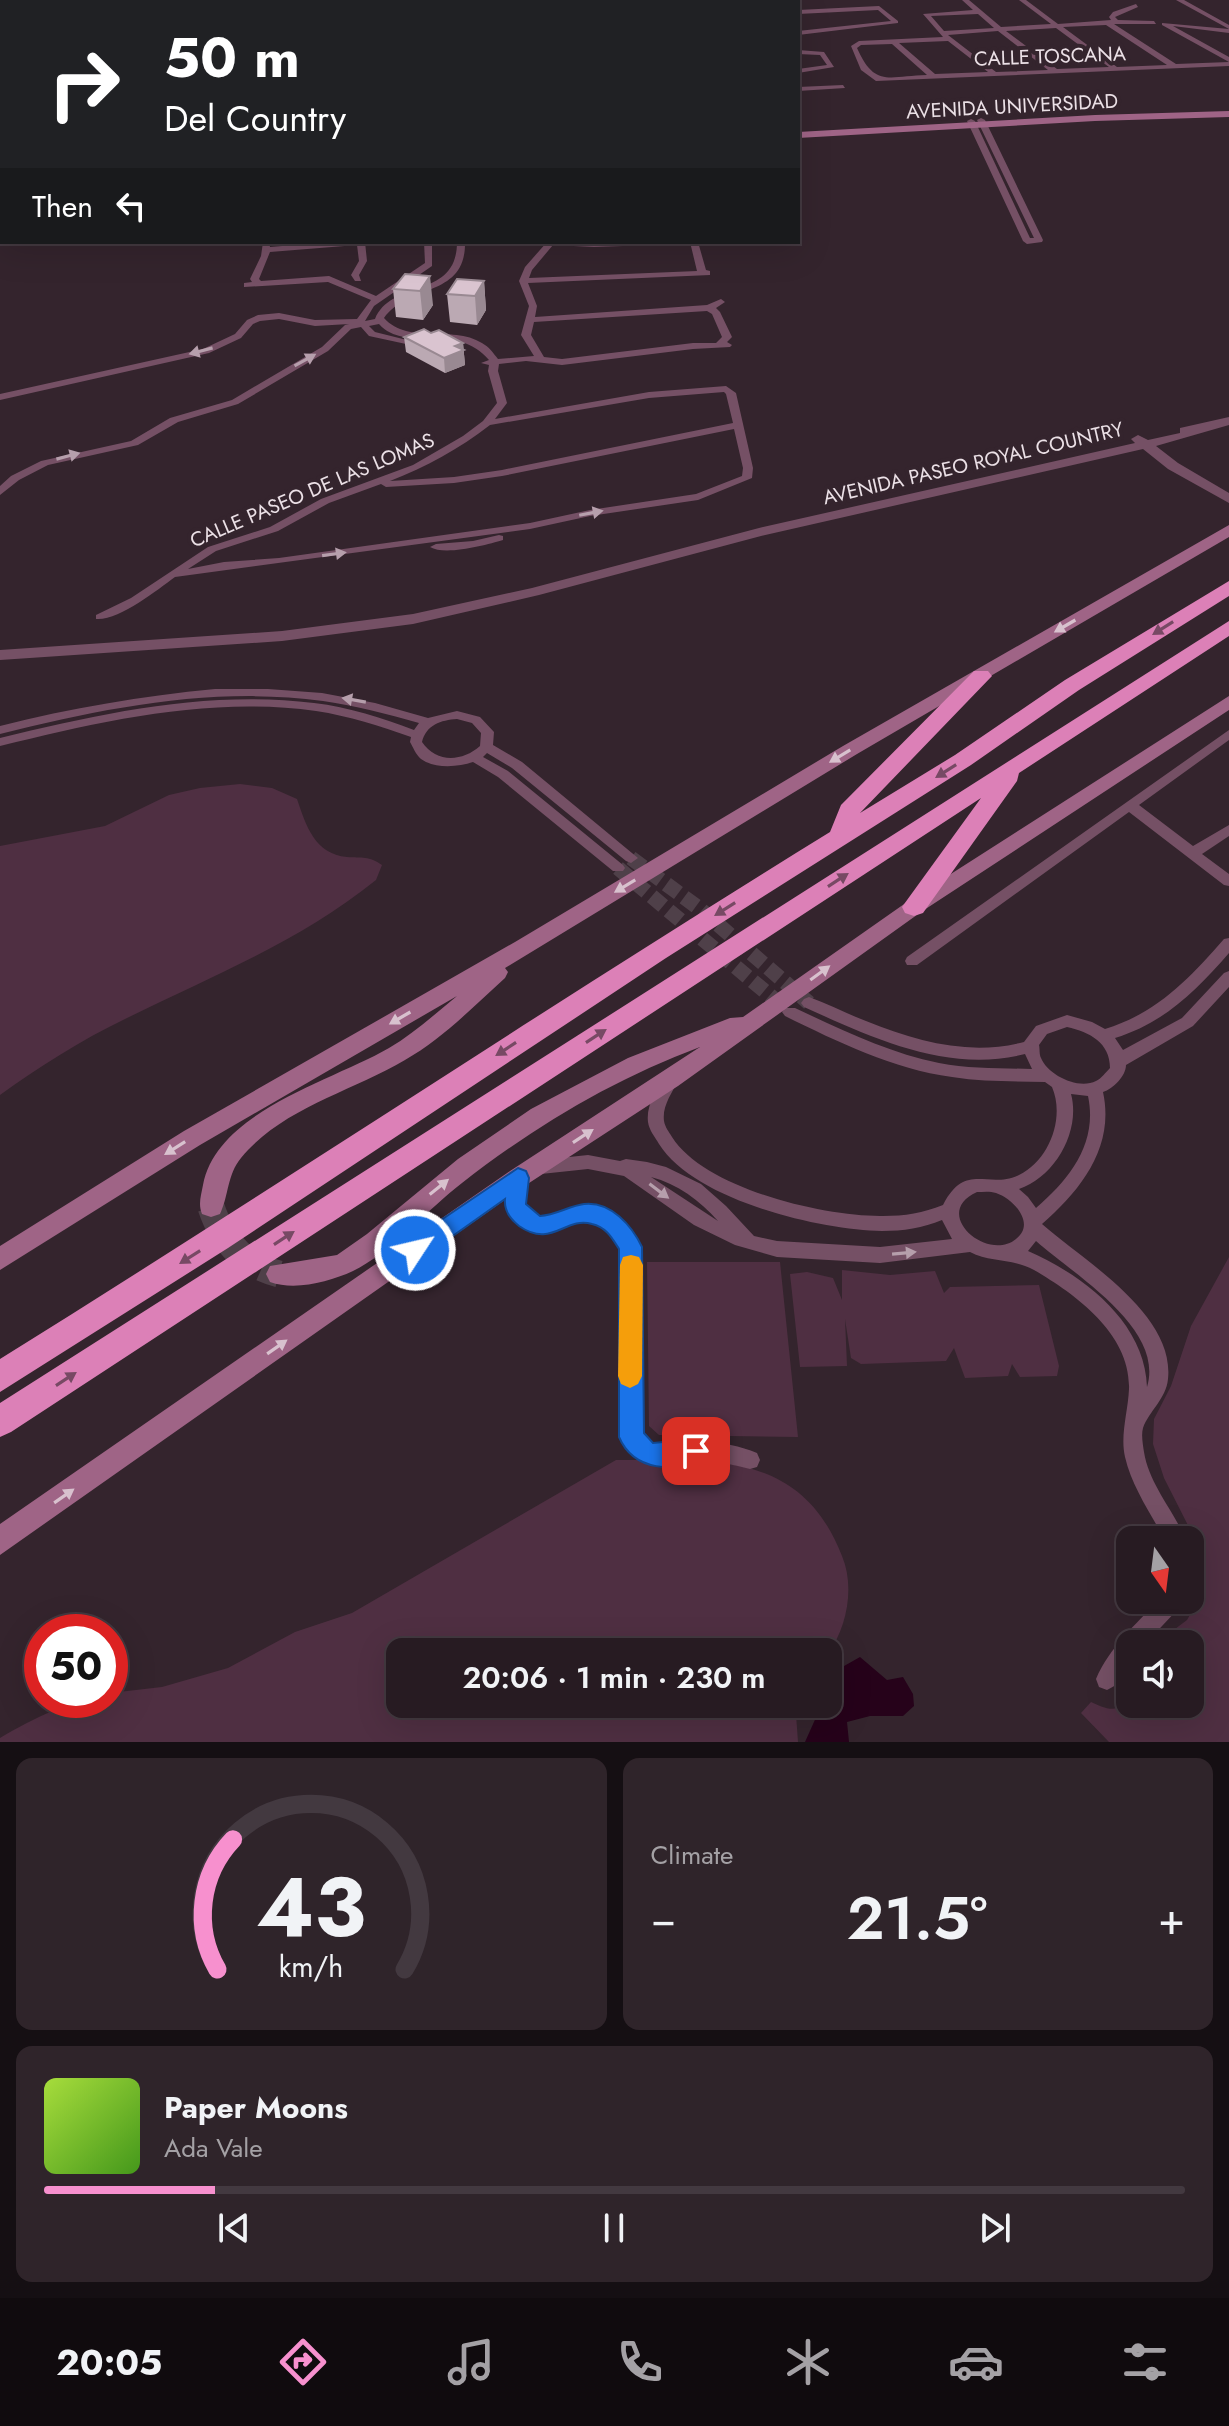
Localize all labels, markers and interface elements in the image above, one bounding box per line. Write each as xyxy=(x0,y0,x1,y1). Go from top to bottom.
text: 50 m xyxy=(164,17,300,98)
icon: right xyxy=(32,32,136,136)
street label: CALLE TOSCANA xyxy=(974,39,1127,74)
street label: AVENIDA UNIVERSIDAD xyxy=(905,86,1119,127)
text: Del Country xyxy=(164,92,346,144)
icon: left xyxy=(109,184,153,228)
text: Then xyxy=(32,185,93,228)
one-way arrow xyxy=(189,346,214,358)
one-way arrow xyxy=(294,354,317,367)
street label: AVENIDA PASEO ROYAL COUNTRY xyxy=(820,415,1127,512)
street label: CALLE PASEO DE LAS LOMAS xyxy=(185,426,439,555)
one-way arrow xyxy=(55,450,80,462)
one-way arrow xyxy=(579,507,604,519)
one-way arrow xyxy=(322,547,347,560)
one-way arrow xyxy=(1054,619,1076,633)
one-way arrow xyxy=(1152,620,1173,635)
one-way arrow xyxy=(341,694,366,706)
one-way arrow xyxy=(829,749,851,763)
one-way arrow xyxy=(935,764,957,778)
one-way arrow xyxy=(828,873,849,888)
one-way arrow xyxy=(614,879,636,893)
one-way arrow xyxy=(714,901,736,915)
one-way arrow xyxy=(810,966,831,981)
one-way arrow xyxy=(389,1011,412,1025)
one-way arrow xyxy=(586,1029,607,1044)
one-way arrow xyxy=(496,1041,517,1056)
one-way arrow xyxy=(572,1129,594,1143)
one-way arrow xyxy=(164,1140,187,1155)
one-way arrow xyxy=(429,1179,449,1195)
one-way arrow xyxy=(648,1183,669,1199)
position arrow xyxy=(373,1208,457,1292)
one-way arrow xyxy=(273,1232,295,1246)
one-way arrow xyxy=(892,1246,917,1259)
one-way arrow xyxy=(179,1250,201,1264)
one-way arrow xyxy=(266,1340,287,1355)
one-way arrow xyxy=(55,1372,76,1387)
pin xyxy=(662,1417,730,1485)
icon: arrive xyxy=(674,1429,718,1473)
one-way arrow xyxy=(53,1489,74,1504)
north arrow xyxy=(1116,1526,1204,1614)
map controls xyxy=(1116,1526,1204,1718)
speed limit sign: 50 xyxy=(24,1614,128,1718)
button: sound xyxy=(1116,1630,1204,1718)
text: 20:06 · 1 min · 230 m xyxy=(462,1656,766,1699)
text: Climate xyxy=(651,1836,733,1874)
text: 43 xyxy=(256,1847,366,1967)
text: 21.5° xyxy=(847,1875,988,1962)
text: − xyxy=(651,1887,676,1951)
text: + xyxy=(1158,1887,1185,1951)
text: km/h xyxy=(279,1946,344,1988)
text: Paper Moons xyxy=(164,2086,348,2129)
text: Ada Vale xyxy=(164,2129,263,2167)
icon: previous xyxy=(212,2206,256,2250)
icon: pause xyxy=(592,2206,636,2250)
icon: next xyxy=(973,2206,1017,2250)
icon: directions xyxy=(275,2334,331,2390)
icon: music xyxy=(443,2334,499,2390)
icon: phone xyxy=(612,2334,668,2390)
icon: climate xyxy=(780,2334,836,2390)
icon: car xyxy=(948,2334,1004,2390)
icon: filters xyxy=(1117,2334,1173,2390)
text: 20:05 xyxy=(56,2336,162,2388)

